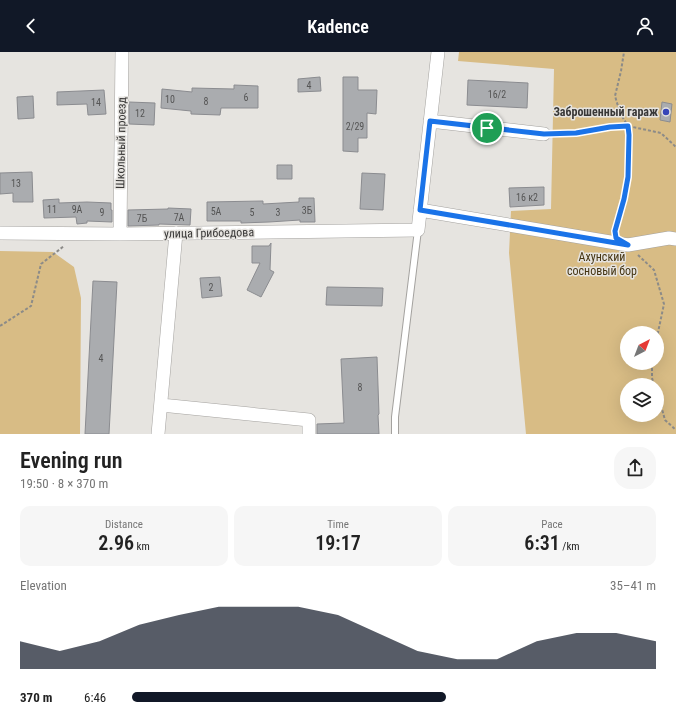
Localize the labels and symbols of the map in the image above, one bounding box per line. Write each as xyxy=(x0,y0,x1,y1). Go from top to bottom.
house number: 4 xyxy=(307,80,312,91)
house number: 16/2 xyxy=(488,89,506,100)
house number: 6 xyxy=(244,92,249,103)
house number: 10 xyxy=(165,94,175,105)
street label: Школьный проезд xyxy=(113,96,129,189)
house number: 8 xyxy=(204,96,209,107)
house number: 14 xyxy=(91,97,101,108)
place label: Заброшенный гараж xyxy=(553,105,658,119)
marker: Заброшенный гараж xyxy=(661,107,671,117)
house number: 12 xyxy=(135,108,145,119)
pin xyxy=(470,111,504,145)
house number: 2/29 xyxy=(346,121,364,132)
house number: 13 xyxy=(11,178,21,189)
house number: 16 к2 xyxy=(516,192,538,203)
house number: 11 xyxy=(47,204,57,215)
house number: 9А xyxy=(72,204,83,215)
house number: 3Б xyxy=(302,205,313,216)
house number: 5А xyxy=(211,206,222,217)
house number: 9 xyxy=(100,207,105,218)
house number: 5 xyxy=(250,207,255,218)
house number: 3 xyxy=(276,207,281,218)
house number: 7А xyxy=(174,212,185,223)
house number: 7Б xyxy=(137,213,148,224)
street label: улица Грибоедова xyxy=(164,225,254,241)
park label: Ахунский сосновый бор xyxy=(567,250,637,278)
house number: 2 xyxy=(209,282,214,293)
north arrow xyxy=(620,326,664,370)
house number: 4 xyxy=(99,353,104,364)
house number: 8 xyxy=(358,382,363,393)

